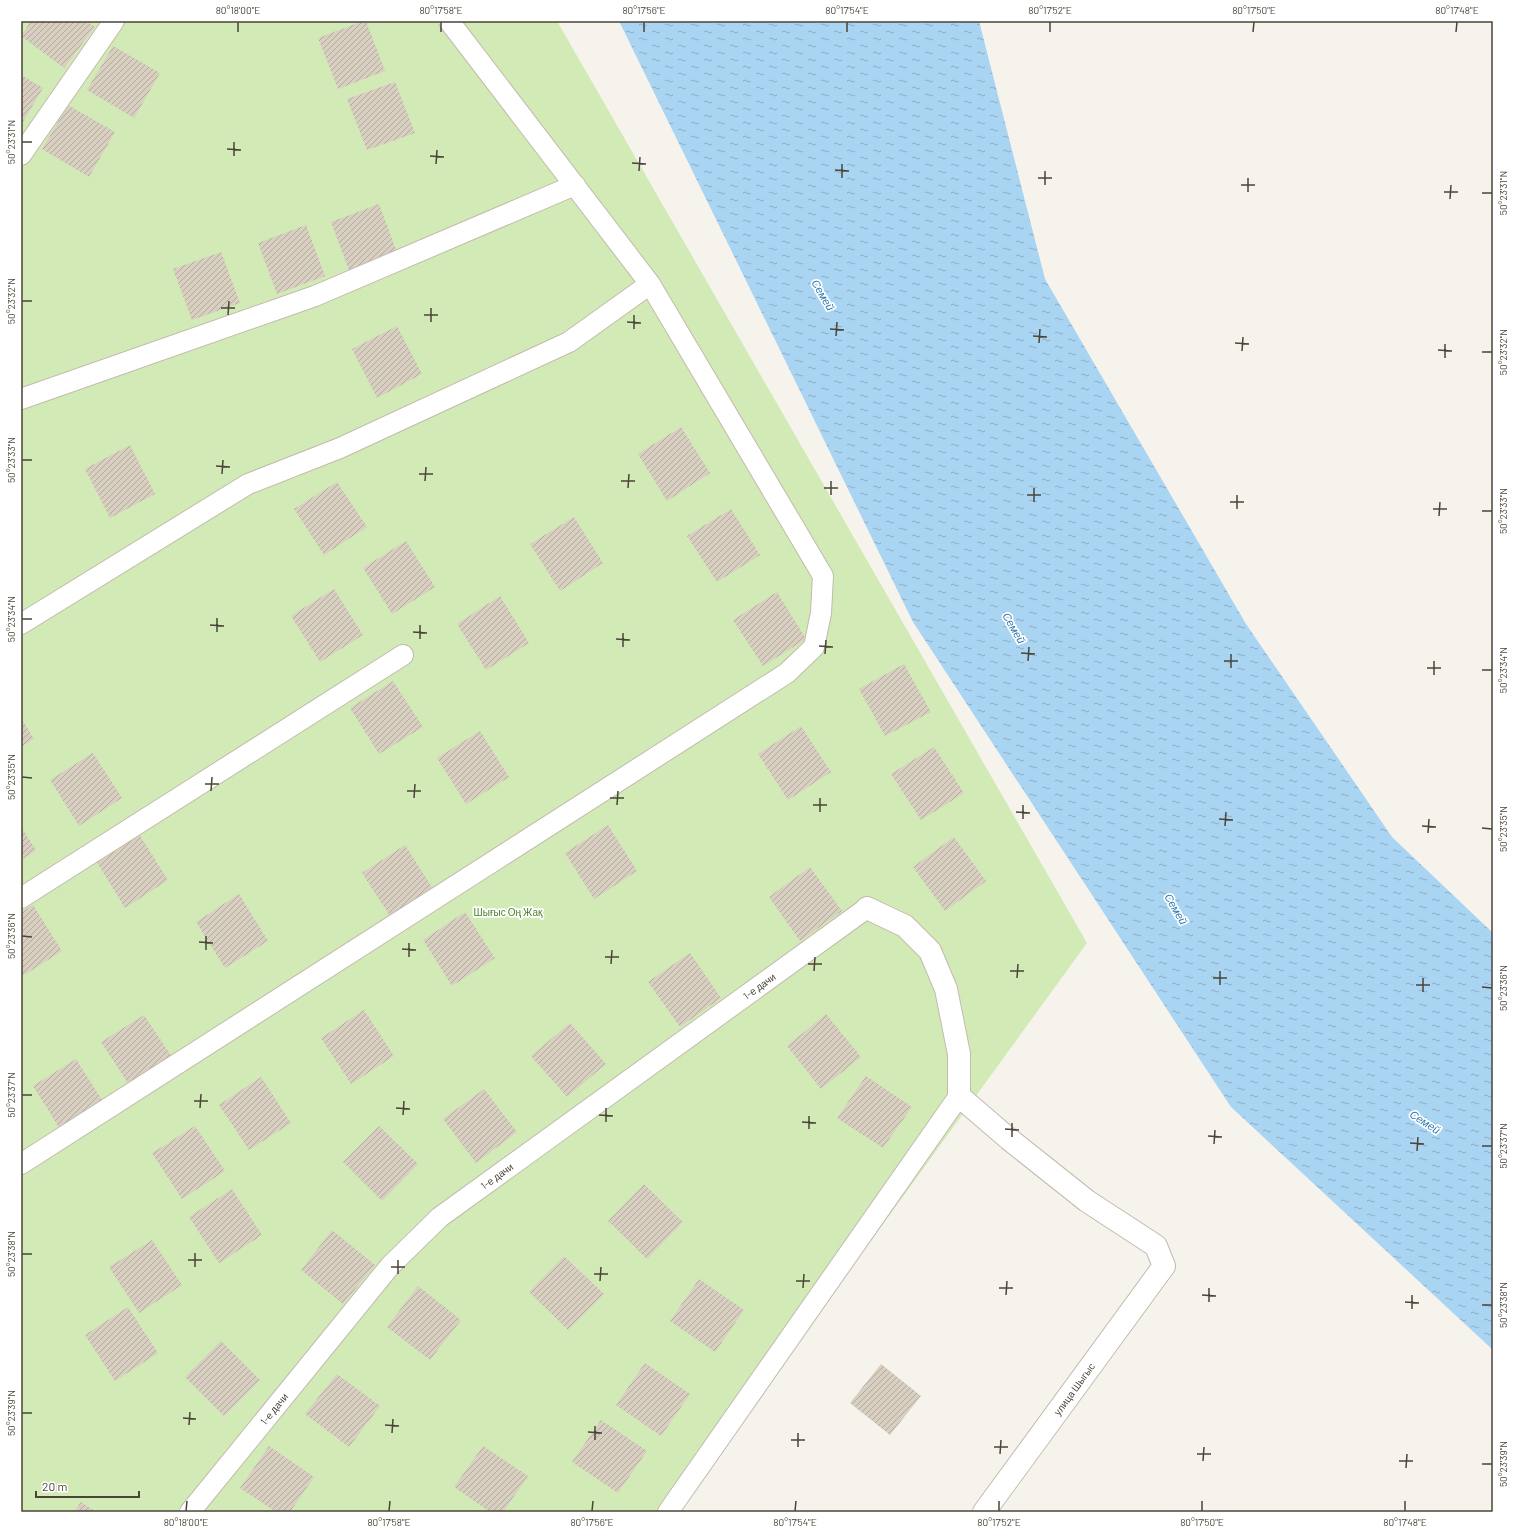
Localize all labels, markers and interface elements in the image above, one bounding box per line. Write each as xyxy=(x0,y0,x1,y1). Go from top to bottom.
text: 80°18'00"E xyxy=(216,4,260,16)
text: 80°17'58"E xyxy=(419,4,463,16)
text: 80°17'56"E xyxy=(622,4,666,16)
text: 80°17'54"E xyxy=(825,4,869,16)
text: 80°17'52"E xyxy=(1028,4,1072,16)
text: 80°17'50"E xyxy=(1232,4,1276,16)
text: 80°17'48"E xyxy=(1435,4,1479,16)
text: 50°23'31"N xyxy=(5,120,17,164)
text: 50°23'31"N xyxy=(1497,171,1509,215)
water label: Семей xyxy=(809,277,837,313)
text: 50°23'32"N xyxy=(5,278,17,324)
text: 50°23'32"N xyxy=(1497,329,1509,375)
text: 50°23'33"N xyxy=(5,437,17,483)
text: 50°23'33"N xyxy=(1497,488,1509,534)
text: 50°23'34"N xyxy=(5,596,17,642)
water label: Семей xyxy=(1000,610,1028,646)
text: 50°23'34"N xyxy=(1497,647,1509,693)
text: 50°23'35"N xyxy=(5,754,17,800)
text: 50°23'35"N xyxy=(1497,806,1509,852)
water label: Семей xyxy=(1162,891,1190,927)
park label: Шығыс Оң Жақ xyxy=(474,906,543,918)
text: 50°23'36"N xyxy=(5,913,17,959)
text: 50°23'36"N xyxy=(1497,965,1509,1011)
street label: 1-е дачи xyxy=(741,970,778,1002)
text: 50°23'37"N xyxy=(5,1072,17,1118)
water label: Семей xyxy=(1408,1107,1443,1136)
text: 50°23'37"N xyxy=(1497,1123,1509,1169)
street label: 1-е дачи xyxy=(478,1160,515,1192)
text: 50°23'38"N xyxy=(5,1231,17,1277)
text: 50°23'38"N xyxy=(1497,1282,1509,1328)
street label: улица Шыгыс xyxy=(1051,1361,1097,1417)
text: 50°23'39"N xyxy=(5,1390,17,1436)
street label: 1-е дачи xyxy=(258,1391,290,1427)
text: 50°23'39"N xyxy=(1497,1441,1509,1487)
scale bar xyxy=(36,1473,139,1499)
text: 20 m xyxy=(42,1479,68,1493)
text: 80°18'00"E xyxy=(164,1516,208,1528)
text: 80°17'58"E xyxy=(367,1516,411,1528)
text: 80°17'56"E xyxy=(570,1516,614,1528)
text: 80°17'54"E xyxy=(773,1516,817,1528)
text: 80°17'52"E xyxy=(977,1516,1021,1528)
text: 80°17'50"E xyxy=(1180,1516,1224,1528)
text: 80°17'48"E xyxy=(1383,1516,1427,1528)

